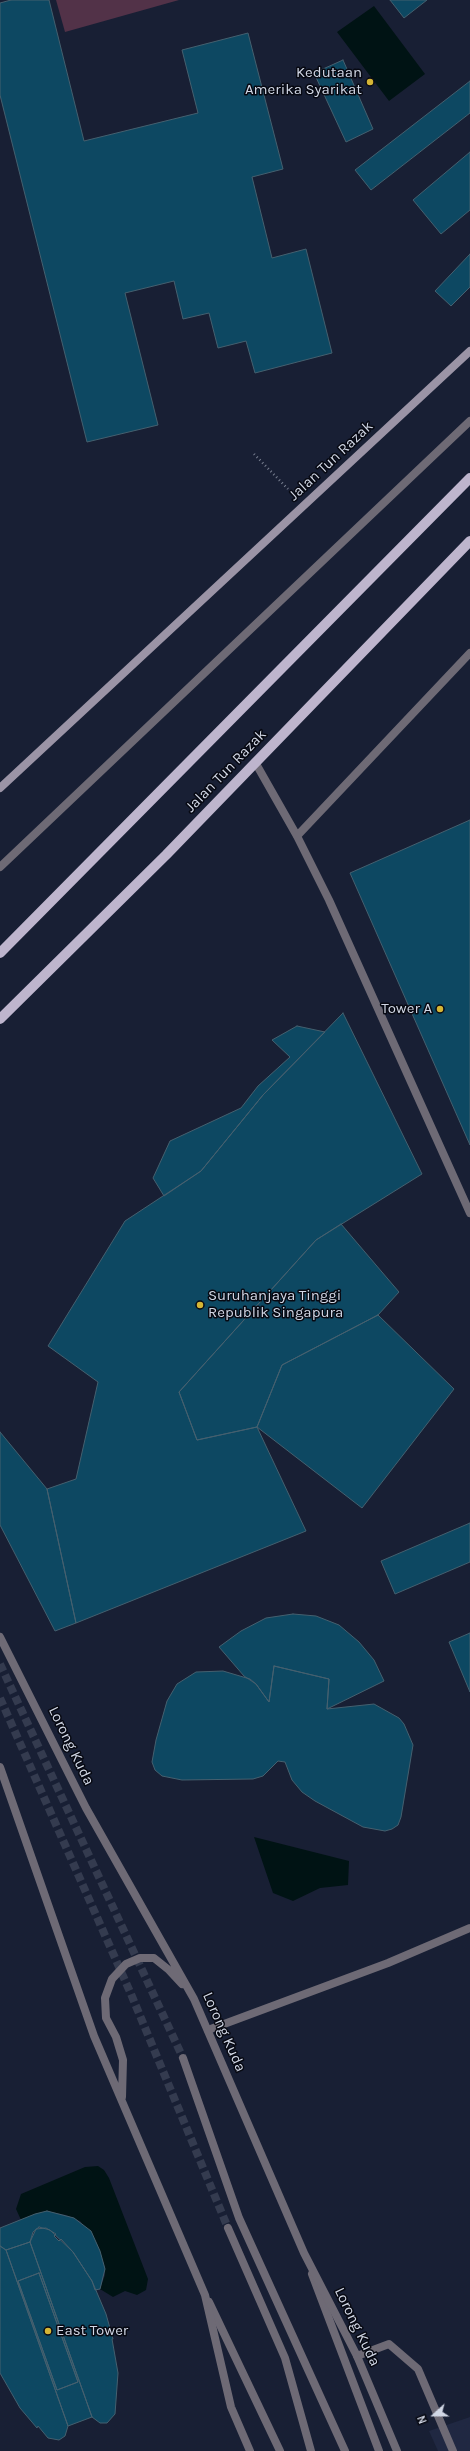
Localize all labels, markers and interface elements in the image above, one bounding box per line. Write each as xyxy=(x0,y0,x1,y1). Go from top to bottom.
place label: Kedutaan Amerika Syarikat xyxy=(245,64,362,99)
marker: Kedutaan Amerika Syarikat xyxy=(365,77,375,87)
street label: Jalan Tun Razak xyxy=(285,417,377,505)
street label: Jalan Tun Razak xyxy=(182,726,270,816)
place label: Tower A xyxy=(381,1000,432,1018)
marker: Tower A xyxy=(435,1004,445,1014)
place label: Suruhanjaya Tinggi Republik Singapura xyxy=(208,1287,343,1322)
marker: Suruhanjaya Tinggi Republik Singapura xyxy=(195,1300,205,1310)
street label: Lorong Kuda xyxy=(44,1704,98,1788)
street label: Lorong Kuda xyxy=(198,1989,250,2075)
street label: Lorong Kuda xyxy=(330,2285,384,2369)
place label: East Tower xyxy=(56,2322,128,2340)
marker: East Tower xyxy=(43,2326,53,2336)
north arrow xyxy=(414,2395,454,2435)
text: N xyxy=(415,2413,430,2425)

